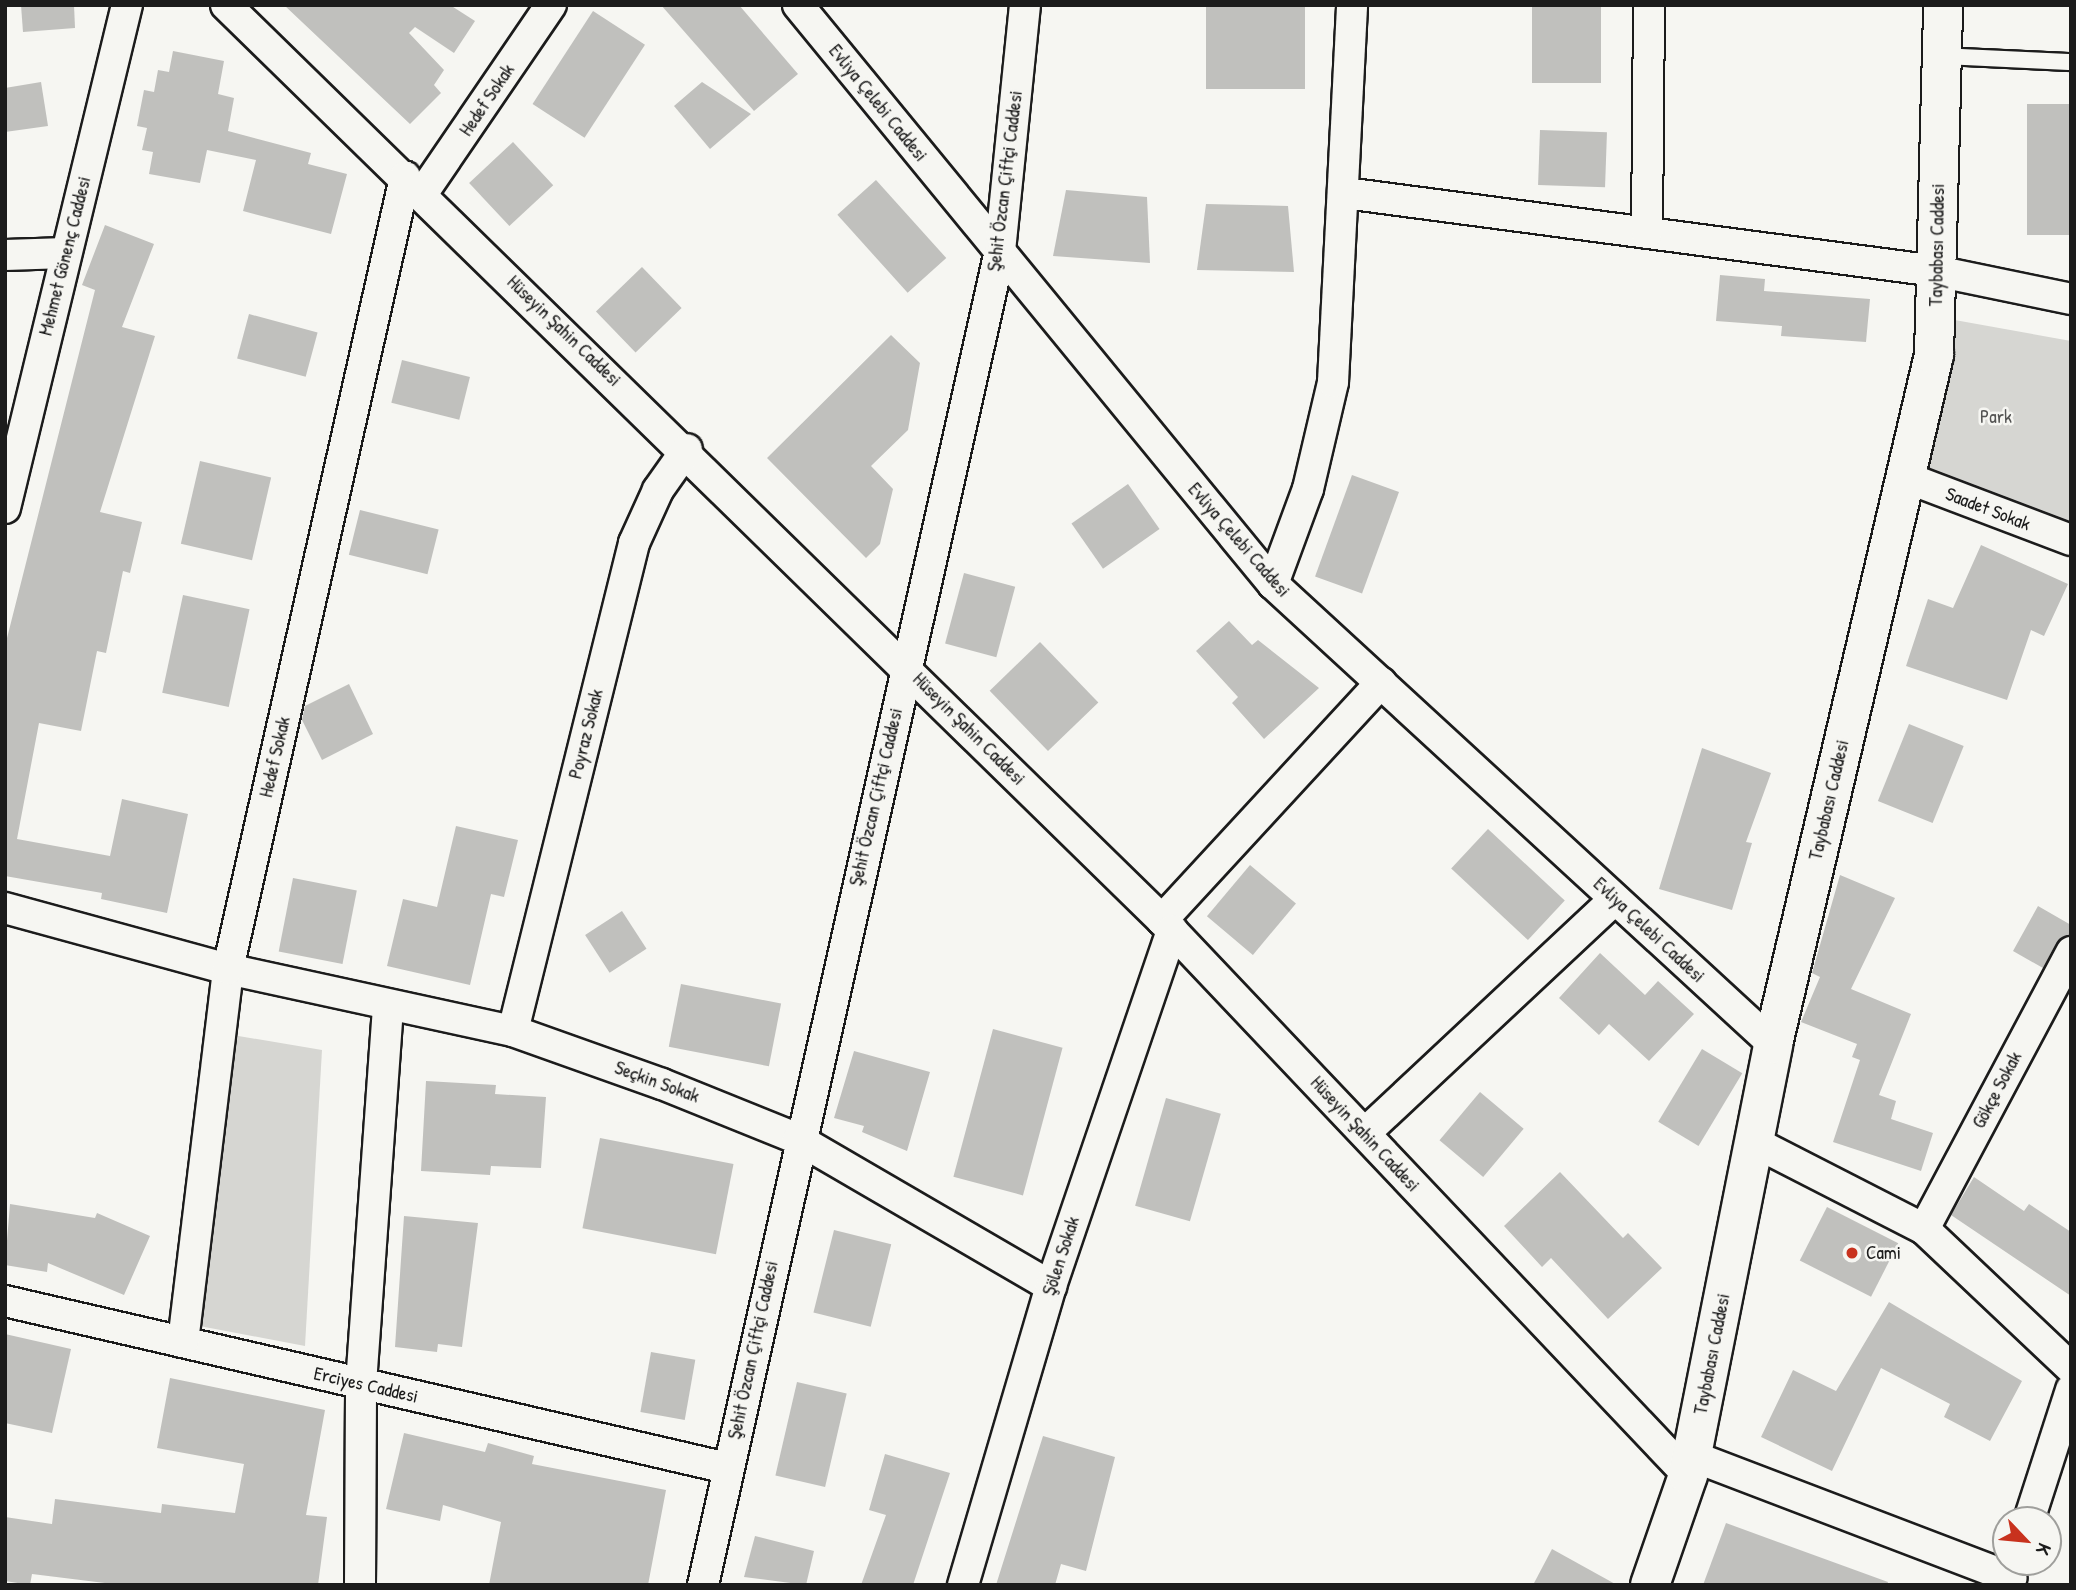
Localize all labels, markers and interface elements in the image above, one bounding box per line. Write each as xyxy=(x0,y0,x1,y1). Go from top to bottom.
street label: Evliya Çelebi Caddesi xyxy=(824,40,932,166)
street label: Hedef Sokak xyxy=(455,60,519,140)
street label: Şehit Özcan Çiftçi Caddesi xyxy=(983,89,1027,273)
street label: Mehmet Gönenç Caddesi xyxy=(34,174,96,338)
street label: Taybabası Caddesi xyxy=(1925,183,1949,307)
street label: Hüseyin Şahin Caddesi xyxy=(502,271,626,391)
park label: Park xyxy=(1980,406,2012,428)
street label: Evliya Çelebi Caddesi xyxy=(1183,478,1295,602)
street label: Saadet Sokak xyxy=(1942,482,2034,536)
street label: Hüseyin Şahin Caddesi xyxy=(908,668,1030,790)
street label: Poyraz Sokak xyxy=(564,687,608,781)
street label: Şehit Özcan Çiftçi Caddesi xyxy=(844,706,908,888)
street label: Hedef Sokak xyxy=(255,714,295,800)
street label: Taybabası Caddesi xyxy=(1804,738,1854,862)
street label: Evliya Çelebi Caddesi xyxy=(1589,873,1709,987)
street label: Gökçe Sokak xyxy=(1967,1048,2027,1132)
street label: Seçkin Sokak xyxy=(612,1056,702,1108)
street label: Hüseyin Şahin Caddesi xyxy=(1306,1071,1424,1197)
street label: Şölen Sokak xyxy=(1038,1214,1084,1298)
place label: Cami xyxy=(1866,1242,1901,1264)
marker: Cami xyxy=(1844,1245,1860,1261)
street label: Şehit Özcan Çiftçi Caddesi xyxy=(723,1259,783,1441)
street label: Taybabası Caddesi xyxy=(1689,1292,1735,1416)
street label: Erciyes Caddesi xyxy=(312,1362,420,1408)
north arrow xyxy=(1992,1506,2062,1576)
text: K xyxy=(2030,1539,2058,1559)

